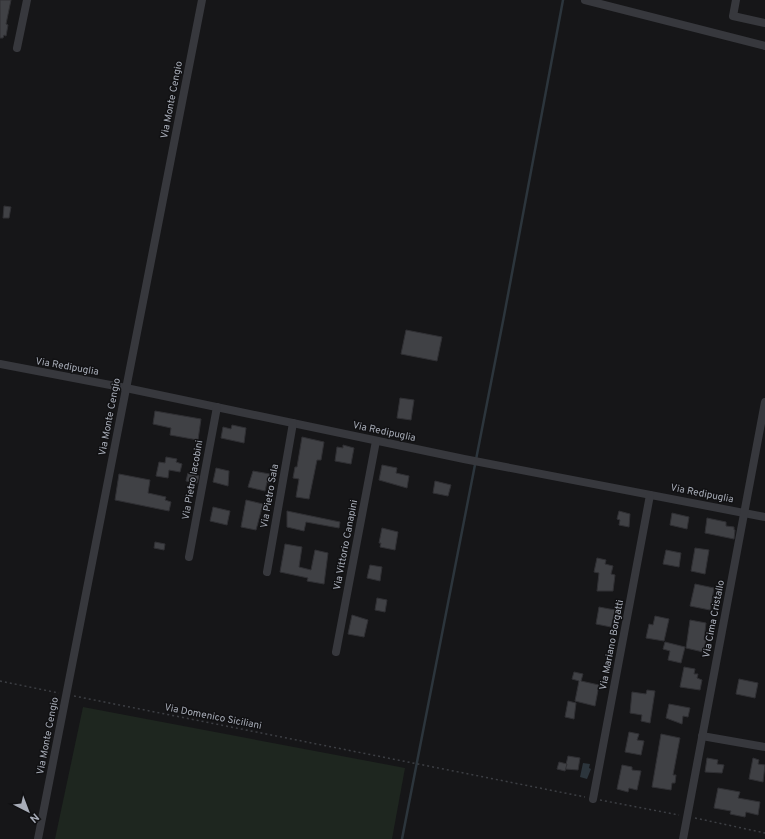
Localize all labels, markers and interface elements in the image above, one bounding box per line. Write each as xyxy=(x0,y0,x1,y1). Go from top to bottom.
street label: Via Monte Cengio xyxy=(158,60,186,140)
street label: Via Redipuglia xyxy=(34,355,100,379)
street label: Via Monte Cengio xyxy=(96,377,124,457)
street label: Via Redipuglia xyxy=(351,419,417,445)
street label: Via Pietro Iacobini xyxy=(180,439,206,521)
street label: Via Pietro Sala xyxy=(258,463,282,529)
street label: Via Redipuglia xyxy=(669,482,735,506)
street label: Via Vittorio Canapini xyxy=(331,499,361,591)
street label: Via Cima Cristallo xyxy=(700,579,728,659)
street label: Via Mariano Borgatti xyxy=(597,599,627,691)
street label: Via Monte Cengio xyxy=(34,696,62,776)
street label: Via Domenico Siciliani xyxy=(163,701,263,733)
north arrow xyxy=(8,791,48,831)
text: N xyxy=(26,810,42,826)

